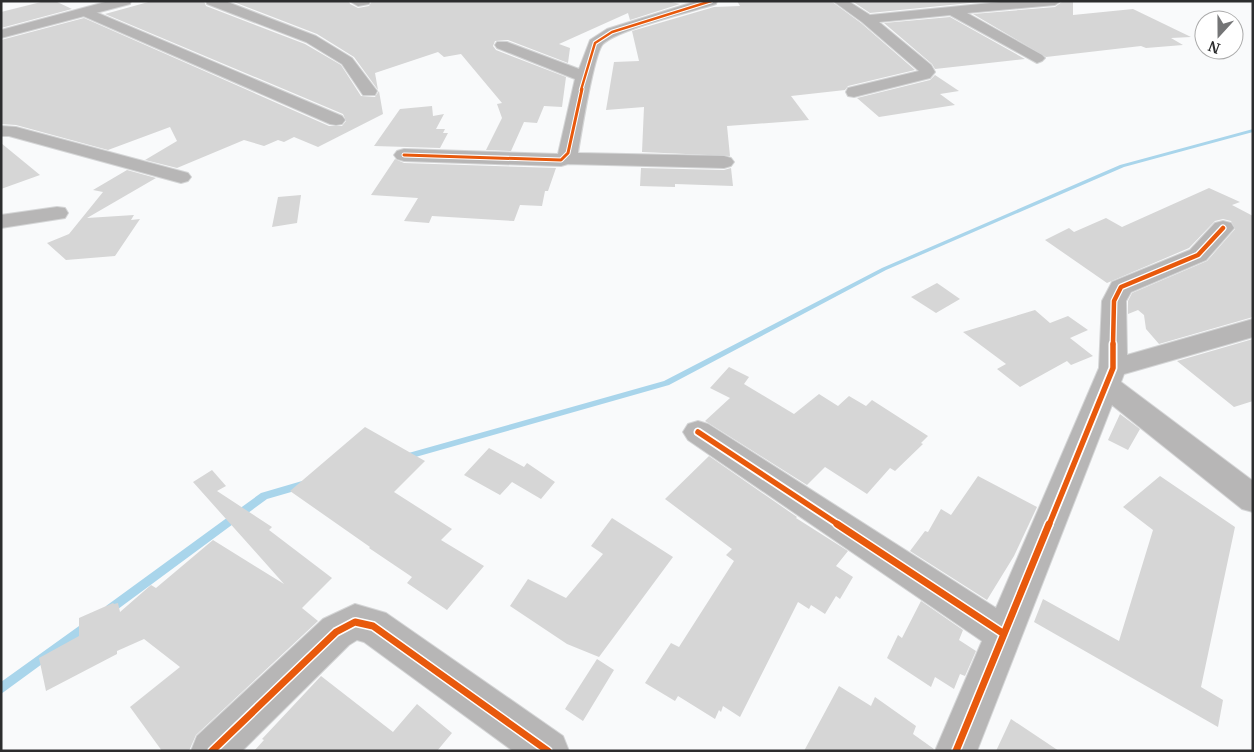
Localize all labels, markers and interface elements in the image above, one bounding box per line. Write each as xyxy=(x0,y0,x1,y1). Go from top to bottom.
north arrow xyxy=(1194,10,1244,60)
text: N xyxy=(1206,37,1223,58)

